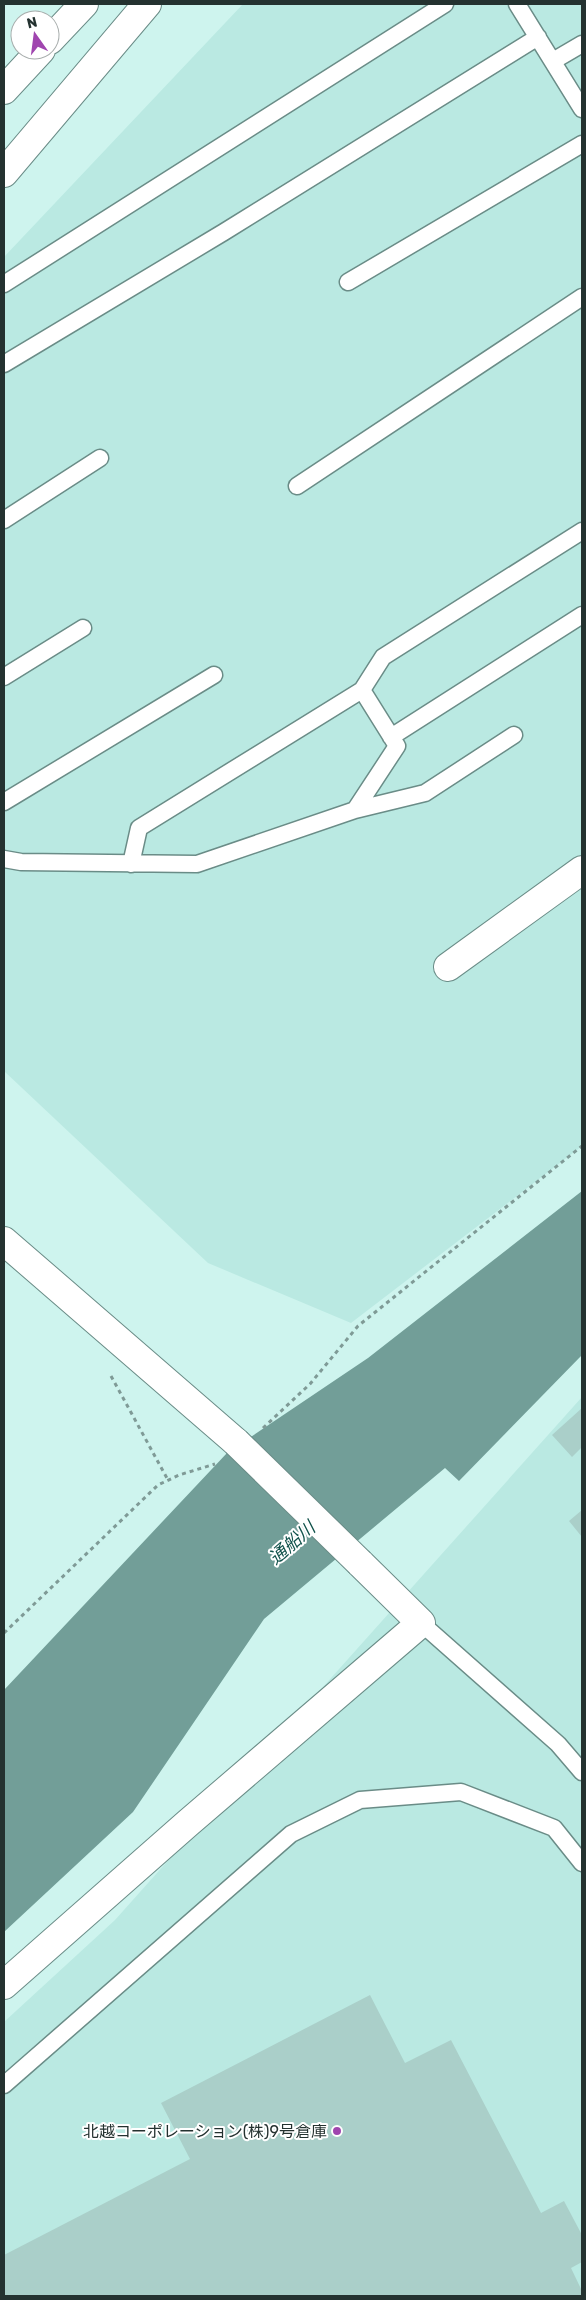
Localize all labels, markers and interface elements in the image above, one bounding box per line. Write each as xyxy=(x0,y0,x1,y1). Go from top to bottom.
north arrow xyxy=(10,10,60,60)
text: N xyxy=(25,13,39,32)
water label: 通船川 xyxy=(264,1516,321,1569)
place label: 北越コーポレーション(株)9号倉庫 xyxy=(83,2122,327,2141)
marker: 北越コーポレーション(株)9号倉庫 xyxy=(331,2125,343,2137)

